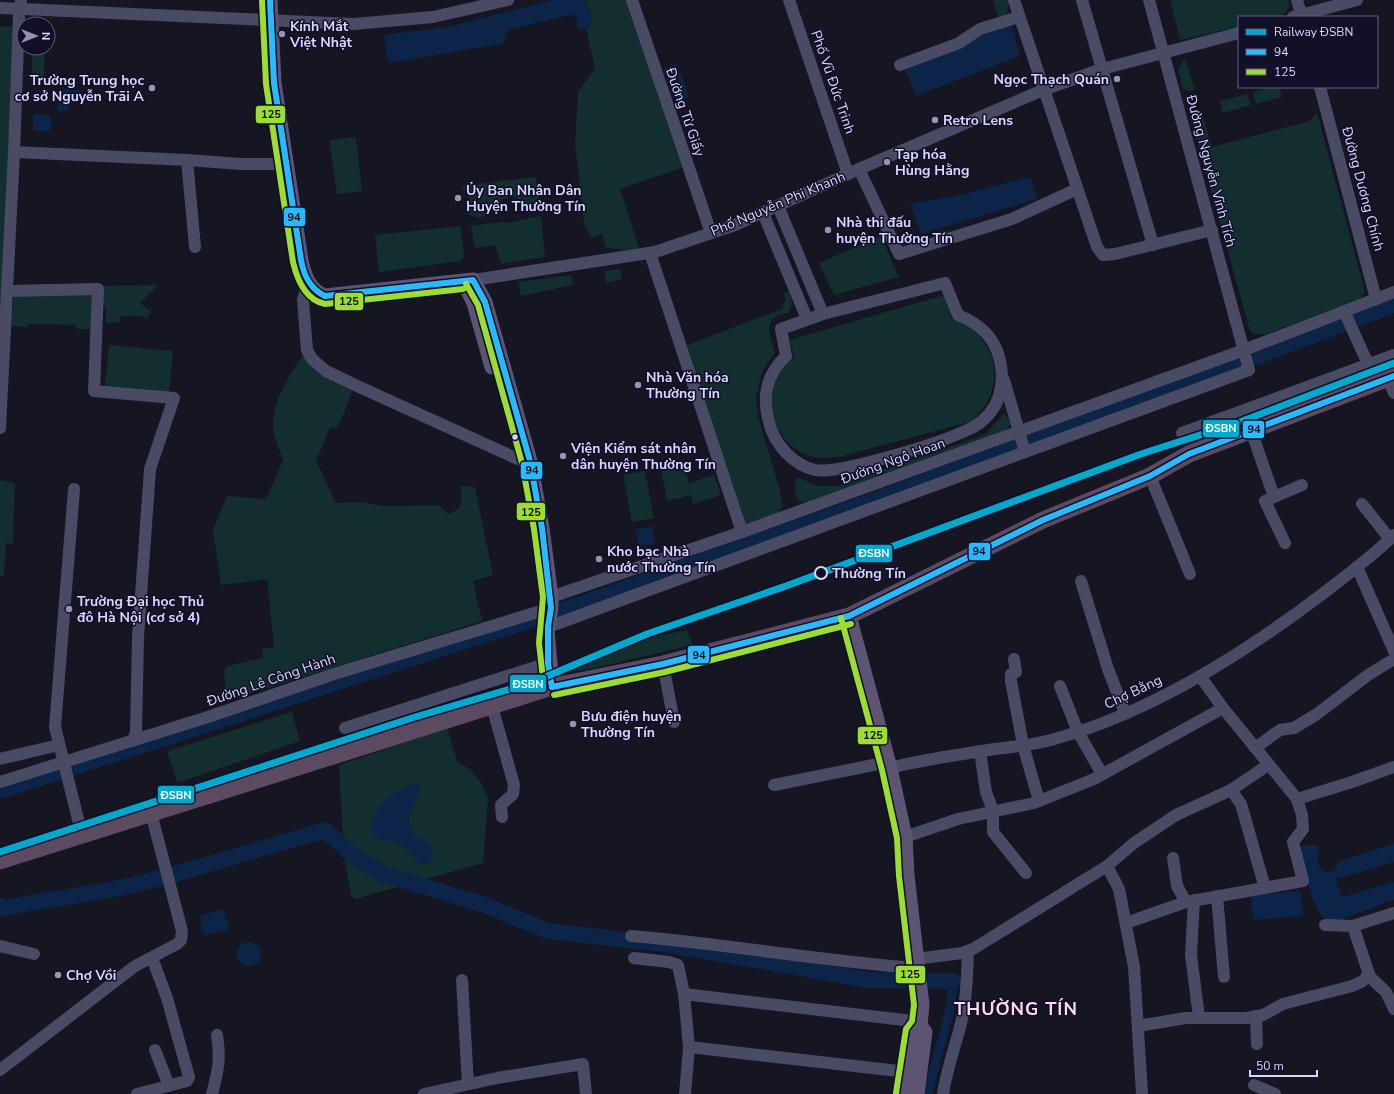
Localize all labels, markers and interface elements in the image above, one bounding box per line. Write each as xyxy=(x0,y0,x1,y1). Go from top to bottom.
north arrow xyxy=(16,16,56,56)
legend xyxy=(1238,16,1378,88)
place label: Kính Mắt Việt Nhật xyxy=(289,17,353,52)
text: Railway ĐSBN xyxy=(1274,24,1353,40)
street label: Phố Vũ Đức Trinh xyxy=(806,28,860,136)
marker: Kính Mắt Việt Nhật xyxy=(277,29,287,39)
text: N xyxy=(38,32,53,40)
text: 94 xyxy=(1274,44,1288,60)
street label: Đường Từ Giấy xyxy=(661,64,709,160)
text: 125 xyxy=(1274,64,1296,80)
place label: Ngọc Thạch Quán xyxy=(994,70,1109,89)
place label: Trường Trung học cơ sở Nguyễn Trãi A xyxy=(15,71,145,106)
marker: Ngọc Thạch Quán xyxy=(1112,74,1122,84)
marker: Trường Trung học cơ sở Nguyễn Trãi A xyxy=(147,83,157,93)
street label: Đường Nguyễn Vĩnh Tích xyxy=(1181,92,1240,249)
line badge: 125 xyxy=(255,105,286,124)
text: 125 xyxy=(261,107,281,122)
place label: Retro Lens xyxy=(943,111,1013,130)
marker: Retro Lens xyxy=(930,115,940,125)
street label: Đường Dương Chính xyxy=(1337,124,1389,253)
place label: Tạp hóa Hùng Hằng xyxy=(895,145,969,180)
marker: Tạp hóa Hùng Hằng xyxy=(882,157,892,167)
street label: Phố Nguyễn Phi Khanh xyxy=(708,167,848,241)
place label: Ủy Ban Nhân Dân Huyện Thường Tín xyxy=(466,181,586,216)
marker: Ủy Ban Nhân Dân Huyện Thường Tín xyxy=(453,193,463,203)
line badge: 94 xyxy=(283,207,306,227)
text: 94 xyxy=(287,210,301,225)
place label: Nhà thi đấu huyện Thường Tín xyxy=(836,213,953,248)
marker: Nhà thi đấu huyện Thường Tín xyxy=(823,225,833,235)
line badge: 125 xyxy=(334,292,364,311)
text: 125 xyxy=(339,294,359,309)
place label: Nhà Văn hóa Thường Tín xyxy=(646,368,729,403)
marker: Nhà Văn hóa Thường Tín xyxy=(633,380,643,390)
line badge: ĐSBN xyxy=(1202,419,1240,438)
line badge: 94 xyxy=(1242,420,1265,439)
text: ĐSBN xyxy=(1204,421,1237,436)
text: 94 xyxy=(1247,422,1261,437)
unlabelled marker xyxy=(510,432,520,442)
street label: Đường Ngô Hoan xyxy=(837,433,948,489)
place label: Viện Kiểm sát nhân dân huyện Thường Tín xyxy=(570,439,716,474)
marker: Viện Kiểm sát nhân dân huyện Thường Tín xyxy=(558,451,568,461)
line badge: 94 xyxy=(520,461,543,480)
text: 94 xyxy=(525,463,539,478)
line badge: 125 xyxy=(516,502,546,521)
text: 125 xyxy=(521,505,541,520)
place label: Kho bạc Nhà nước Thường Tín xyxy=(607,542,716,577)
line badge: 94 xyxy=(968,542,991,561)
line badge: ĐSBN xyxy=(855,544,893,563)
text: 94 xyxy=(972,544,986,559)
text: ĐSBN xyxy=(857,546,890,561)
marker: Kho bạc Nhà nước Thường Tín xyxy=(594,554,604,564)
place label: Thường Tín xyxy=(832,564,906,583)
marker: Thường Tín xyxy=(814,566,828,580)
place label: Trường Đại học Thủ đô Hà Nội (cơ sở 4) xyxy=(77,592,204,627)
marker: Trường Đại học Thủ đô Hà Nội (cơ sở 4) xyxy=(64,604,74,614)
line badge: 94 xyxy=(687,645,710,664)
text: 94 xyxy=(692,648,706,663)
street label: Đường Lê Công Hành xyxy=(203,649,338,711)
street label: Chợ Bằng xyxy=(1101,670,1165,714)
line badge: ĐSBN xyxy=(509,674,547,693)
text: ĐSBN xyxy=(511,677,544,692)
place label: Bưu điện huyện Thường Tín xyxy=(581,707,681,742)
marker: Bưu điện huyện Thường Tín xyxy=(568,719,578,729)
line badge: 125 xyxy=(857,726,888,745)
text: 125 xyxy=(863,728,883,743)
line badge: ĐSBN xyxy=(157,785,195,804)
text: ĐSBN xyxy=(159,788,192,803)
line badge: 125 xyxy=(895,965,926,984)
place label: Chợ Vồi xyxy=(66,966,116,985)
text: 125 xyxy=(900,967,920,982)
marker: Chợ Vồi xyxy=(53,970,63,980)
district label: THƯỜNG TÍN xyxy=(954,997,1078,1021)
scale bar xyxy=(1250,1052,1317,1078)
text: 50 m xyxy=(1256,1058,1284,1074)

